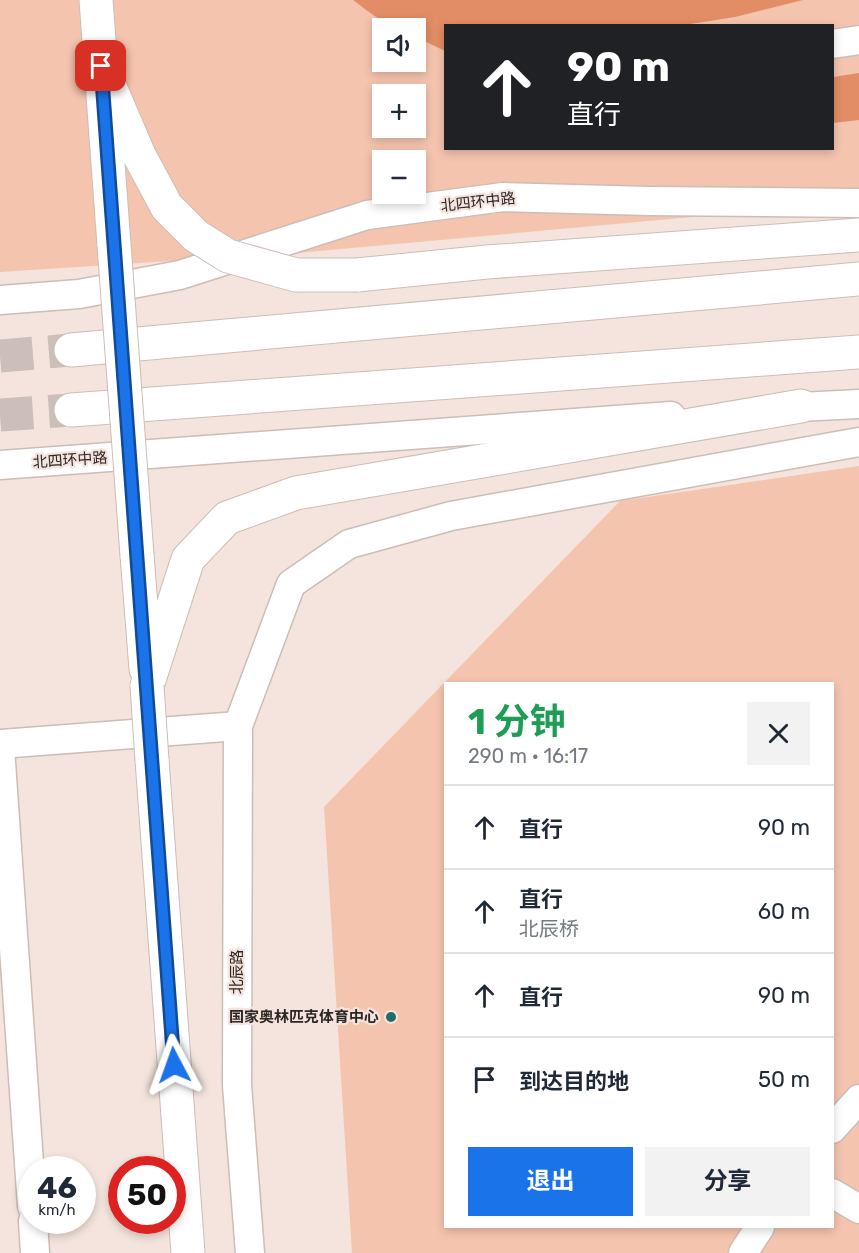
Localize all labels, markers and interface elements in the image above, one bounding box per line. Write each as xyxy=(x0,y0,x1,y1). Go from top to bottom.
map controls xyxy=(372,18,426,204)
button: sound xyxy=(372,18,426,72)
pin xyxy=(75,40,126,91)
text: 90 m xyxy=(567,42,670,92)
icon: ahead xyxy=(468,48,546,126)
icon: arrive xyxy=(84,49,117,82)
button: + xyxy=(372,84,426,138)
text: 直行 xyxy=(567,99,621,131)
button: − xyxy=(372,150,426,204)
street label: 北四环中路 xyxy=(440,189,516,215)
street label: 北四环中路 xyxy=(32,448,108,472)
text: 1 分钟 xyxy=(468,700,566,743)
button: close xyxy=(747,702,810,765)
text: 290 m · 16:17 xyxy=(468,744,588,768)
icon: ahead xyxy=(468,811,501,844)
text: 90 m xyxy=(758,814,810,841)
text: 直行 xyxy=(519,816,563,843)
text: 直行 xyxy=(519,886,563,913)
icon: ahead xyxy=(468,895,501,928)
text: 60 m xyxy=(758,898,810,925)
text: 北辰桥 xyxy=(519,917,579,941)
street label: 北辰路 xyxy=(228,949,246,995)
icon: ahead xyxy=(468,979,501,1012)
text: 90 m xyxy=(758,982,810,1009)
text: 直行 xyxy=(519,984,563,1011)
place label: 国家奥林匹克体育中心 xyxy=(229,1008,379,1026)
marker: 国家奥林匹克体育中心 xyxy=(384,1010,398,1024)
position arrow xyxy=(142,1033,206,1097)
icon: arrive xyxy=(468,1063,501,1096)
text: 50 m xyxy=(758,1066,810,1093)
text: 到达目的地 xyxy=(519,1068,629,1095)
button: 退出 xyxy=(468,1147,633,1216)
button: 分享 xyxy=(645,1147,810,1216)
speed limit sign: 50 xyxy=(108,1156,186,1234)
text: 46 xyxy=(37,1170,77,1206)
text: km/h xyxy=(38,1201,76,1219)

